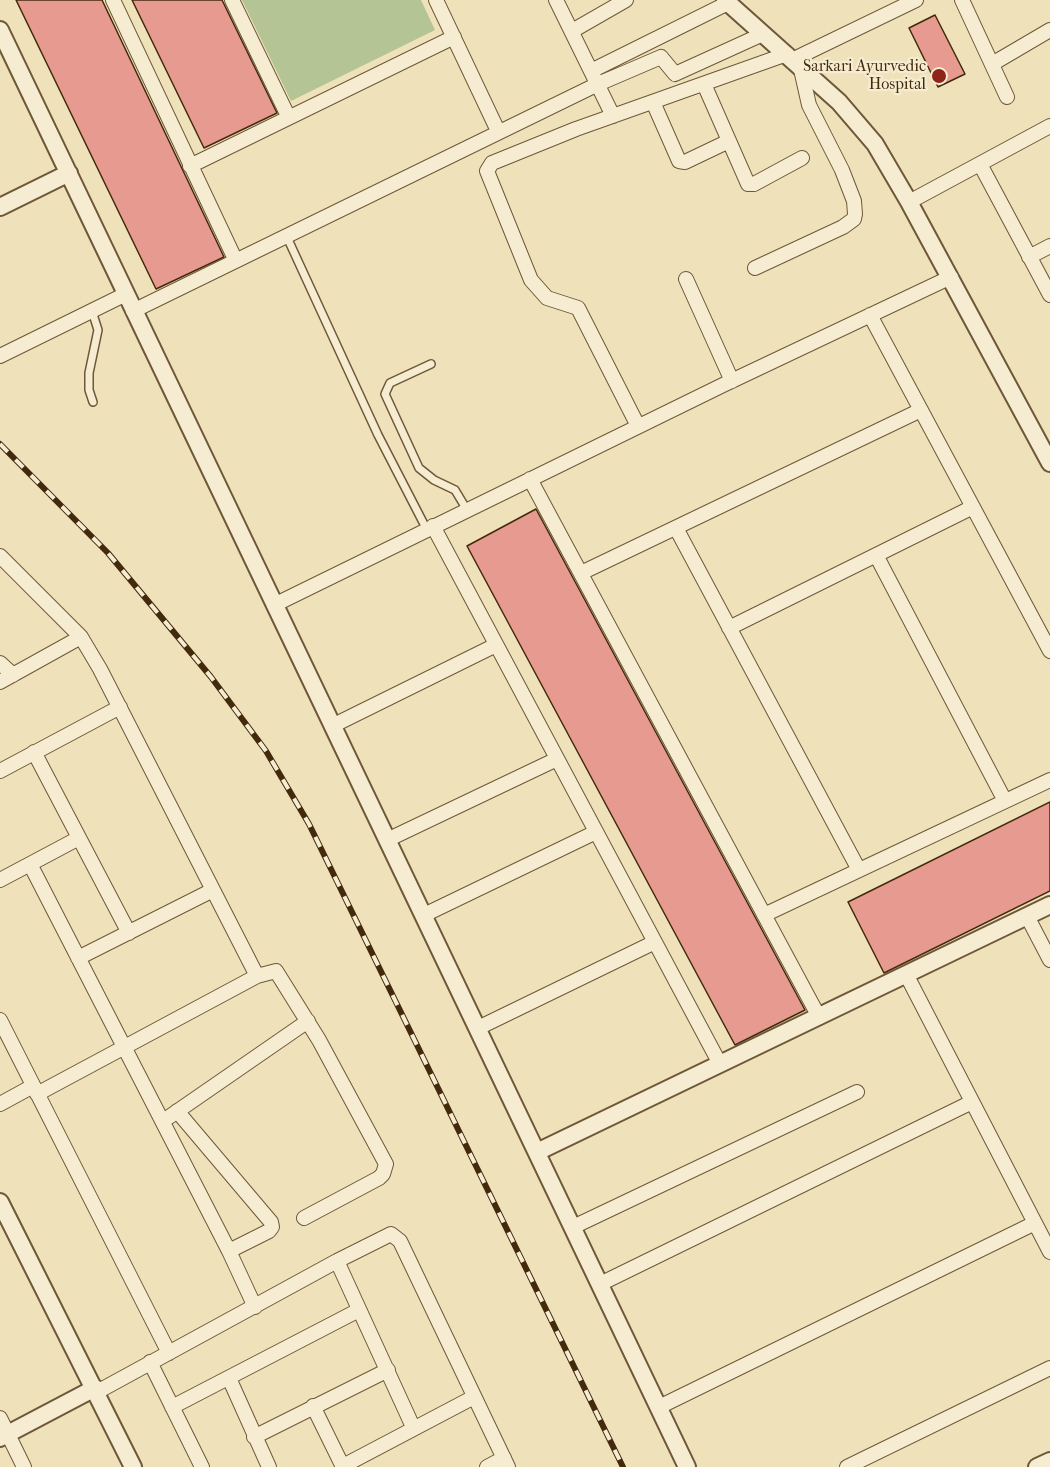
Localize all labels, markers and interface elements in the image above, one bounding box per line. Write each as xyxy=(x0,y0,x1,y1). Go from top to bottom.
place label: Sarkari Ayurvedic Hospital xyxy=(803,57,926,95)
marker: Sarkari Ayurvedic Hospital xyxy=(930,67,948,85)

